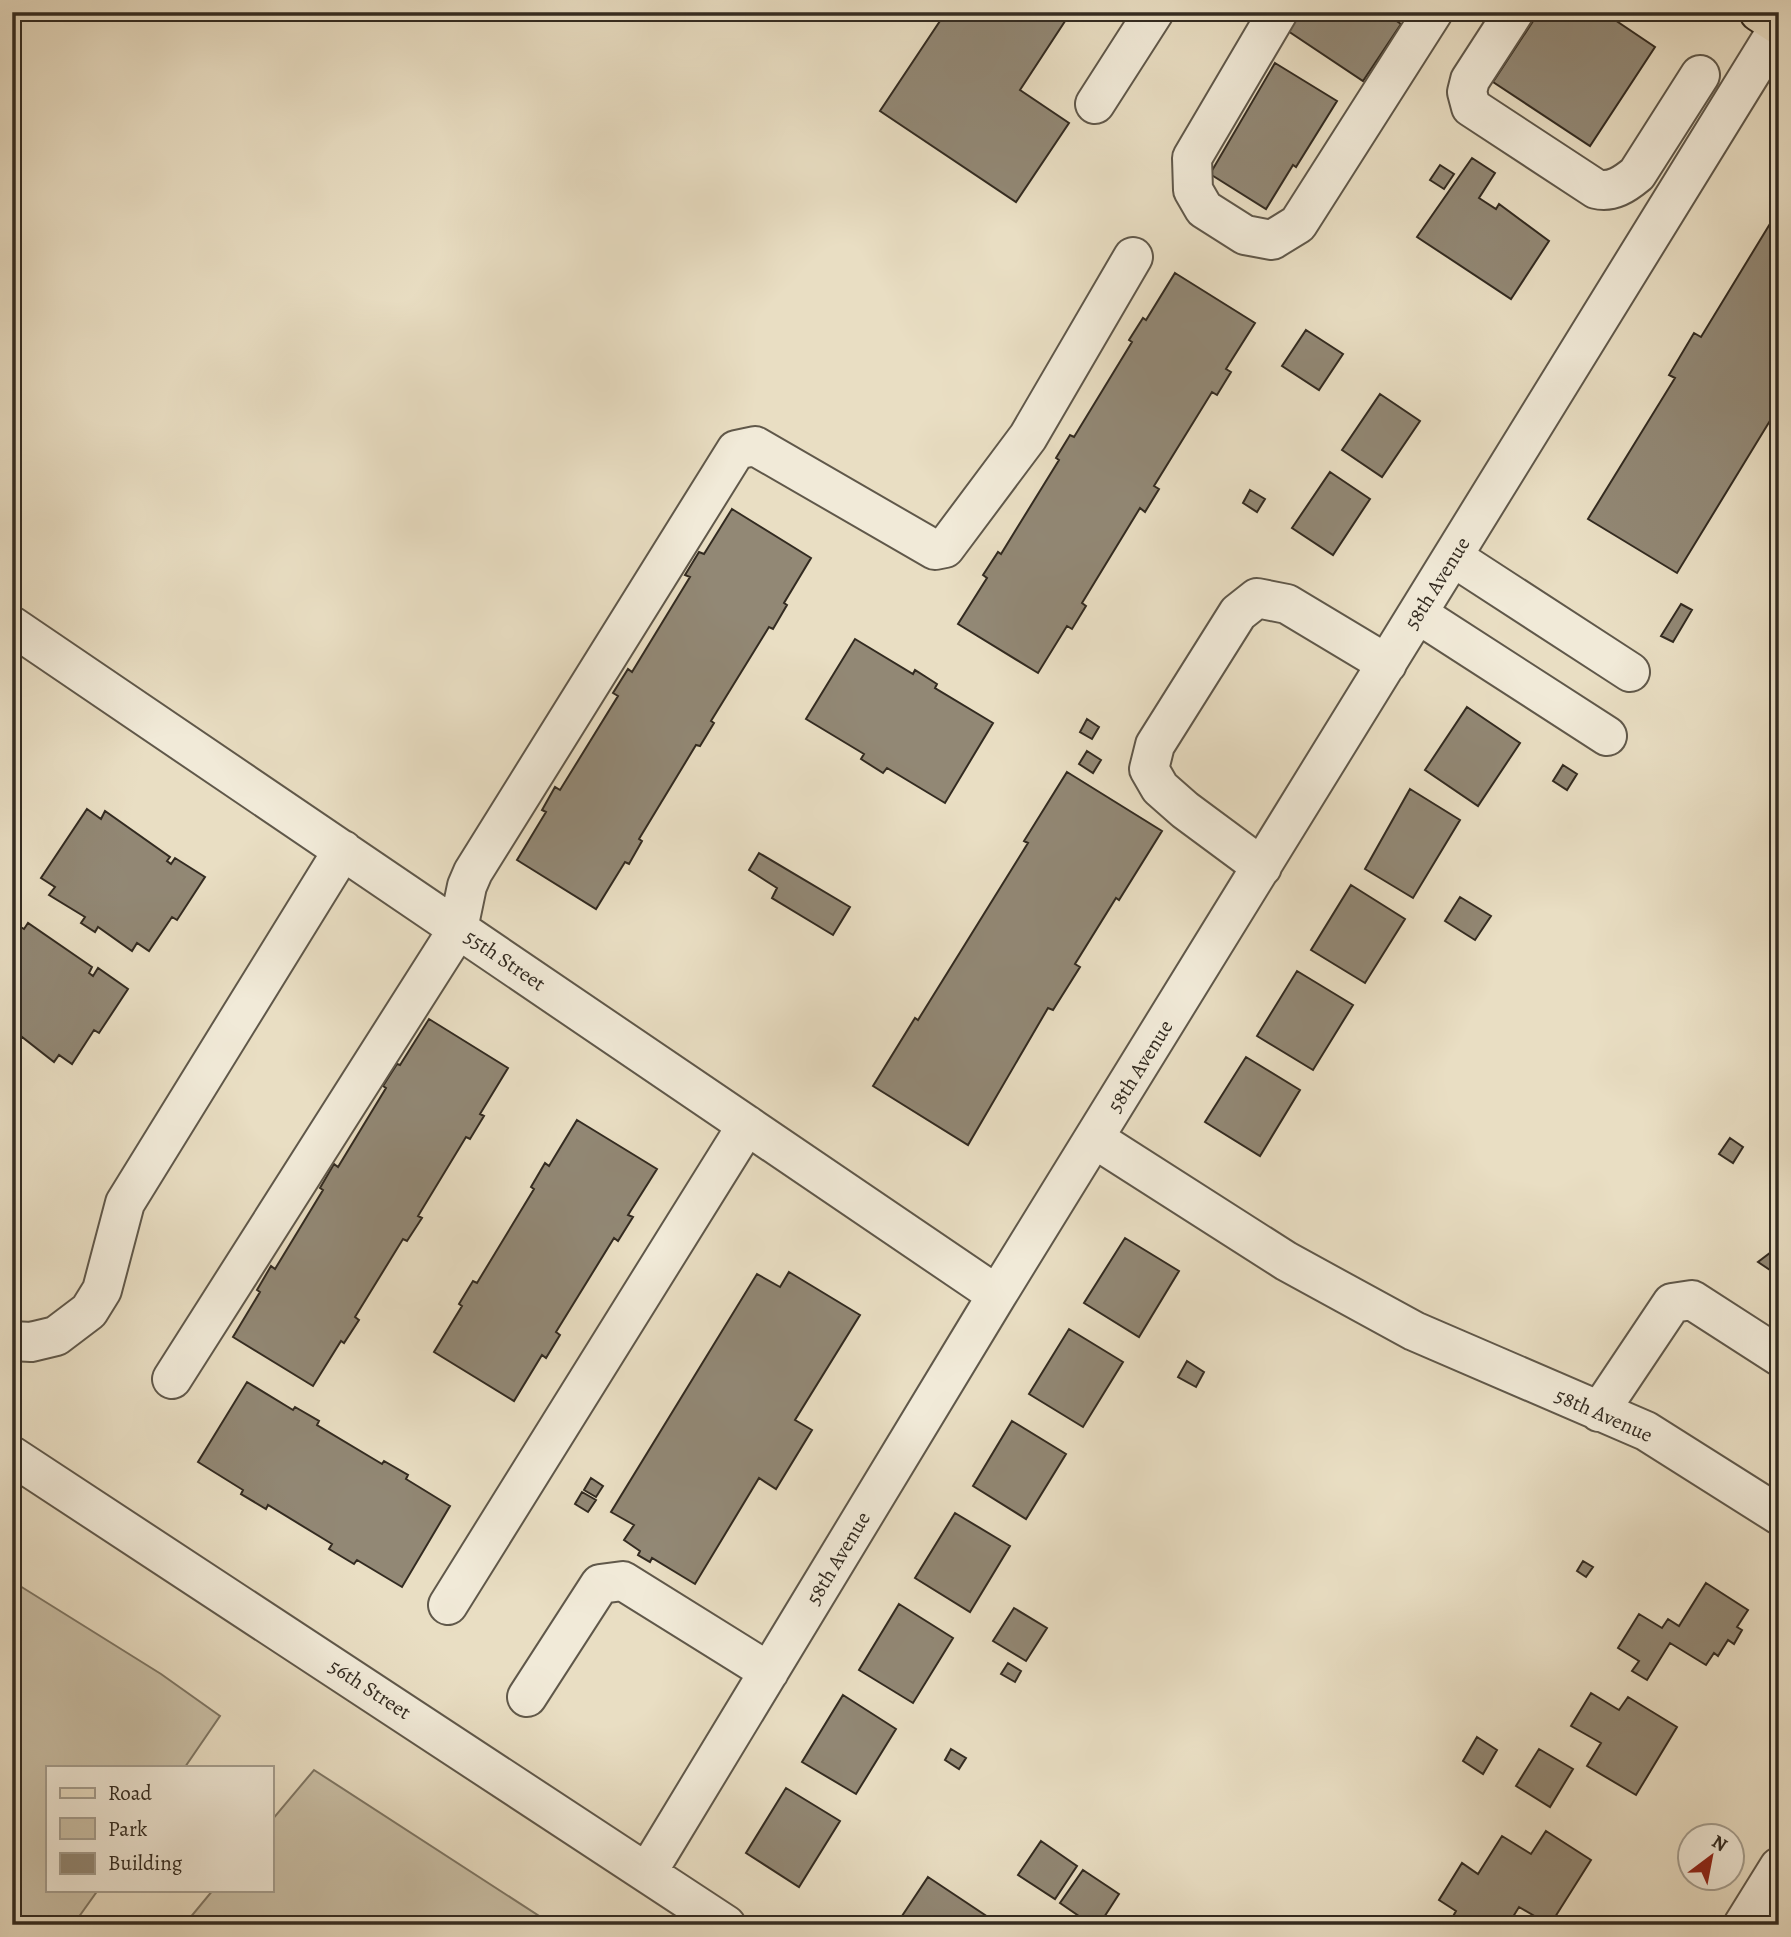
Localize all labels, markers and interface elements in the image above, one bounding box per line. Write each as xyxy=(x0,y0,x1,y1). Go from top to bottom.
street label: 58th Avenue xyxy=(1398,531,1476,635)
street label: 55th Street xyxy=(459,923,551,997)
street label: 58th Avenue xyxy=(1101,1014,1179,1118)
street label: 58th Avenue xyxy=(1551,1381,1657,1449)
street label: 58th Avenue xyxy=(799,1506,877,1610)
street label: 56th Street xyxy=(324,1652,417,1726)
legend xyxy=(46,1766,273,1892)
text: Road xyxy=(108,1779,152,1807)
text: Park xyxy=(108,1815,148,1843)
north arrow xyxy=(1676,1822,1746,1892)
text: N xyxy=(1707,1829,1732,1858)
text: Building xyxy=(108,1849,183,1877)

